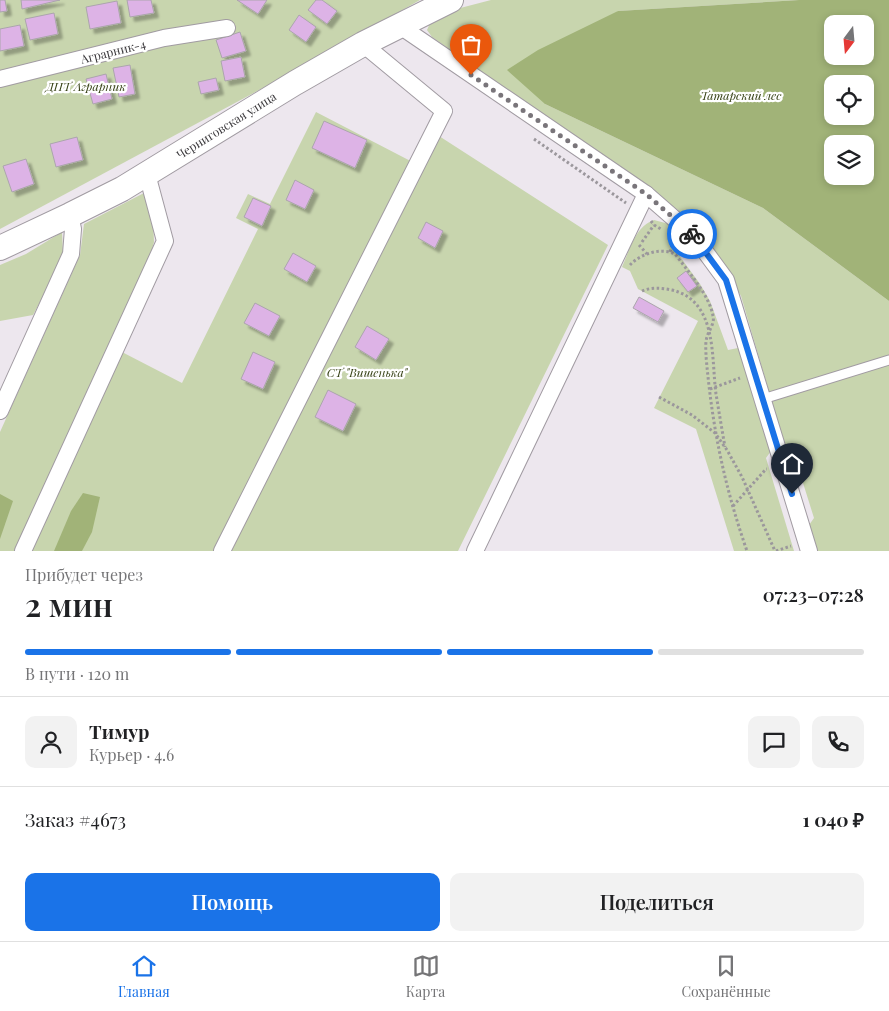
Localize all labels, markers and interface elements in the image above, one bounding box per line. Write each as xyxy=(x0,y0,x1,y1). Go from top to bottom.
north arrow xyxy=(824,15,874,65)
map controls xyxy=(824,15,874,185)
pin xyxy=(450,24,492,75)
icon: bag xyxy=(457,31,485,59)
street label: Аграрник-4 xyxy=(78,35,147,67)
button: locate xyxy=(824,75,874,125)
park label: ДНТ Аграрник xyxy=(44,78,126,94)
park label: Татарский лес xyxy=(701,87,782,103)
street label: Черниговская улица xyxy=(173,88,279,162)
button: layers xyxy=(824,135,874,185)
courier xyxy=(667,209,717,259)
icon: bike xyxy=(678,220,706,248)
park label: СТ "Вишенька" xyxy=(327,364,409,380)
pin xyxy=(771,443,813,494)
icon: home xyxy=(778,450,806,478)
text: Прибудет через xyxy=(25,564,143,585)
text: 07:23–07:28 xyxy=(763,581,864,607)
text: 2 мин xyxy=(25,582,113,625)
text: В пути · 120 m xyxy=(25,663,129,684)
button: person xyxy=(25,716,77,768)
button: chat xyxy=(748,716,800,768)
button: phone xyxy=(812,716,864,768)
text: Тимур xyxy=(89,718,150,744)
text: Курьер · 4.6 xyxy=(89,744,174,765)
text: Заказ #4673 xyxy=(25,806,126,832)
text: 1 040 ₽ xyxy=(802,806,864,832)
button: Помощь xyxy=(25,873,440,931)
button: Поделиться xyxy=(450,873,864,931)
tab: Главная xyxy=(118,952,170,1001)
tab: Карта xyxy=(406,952,445,1001)
tab: Сохранённые xyxy=(681,952,771,1001)

